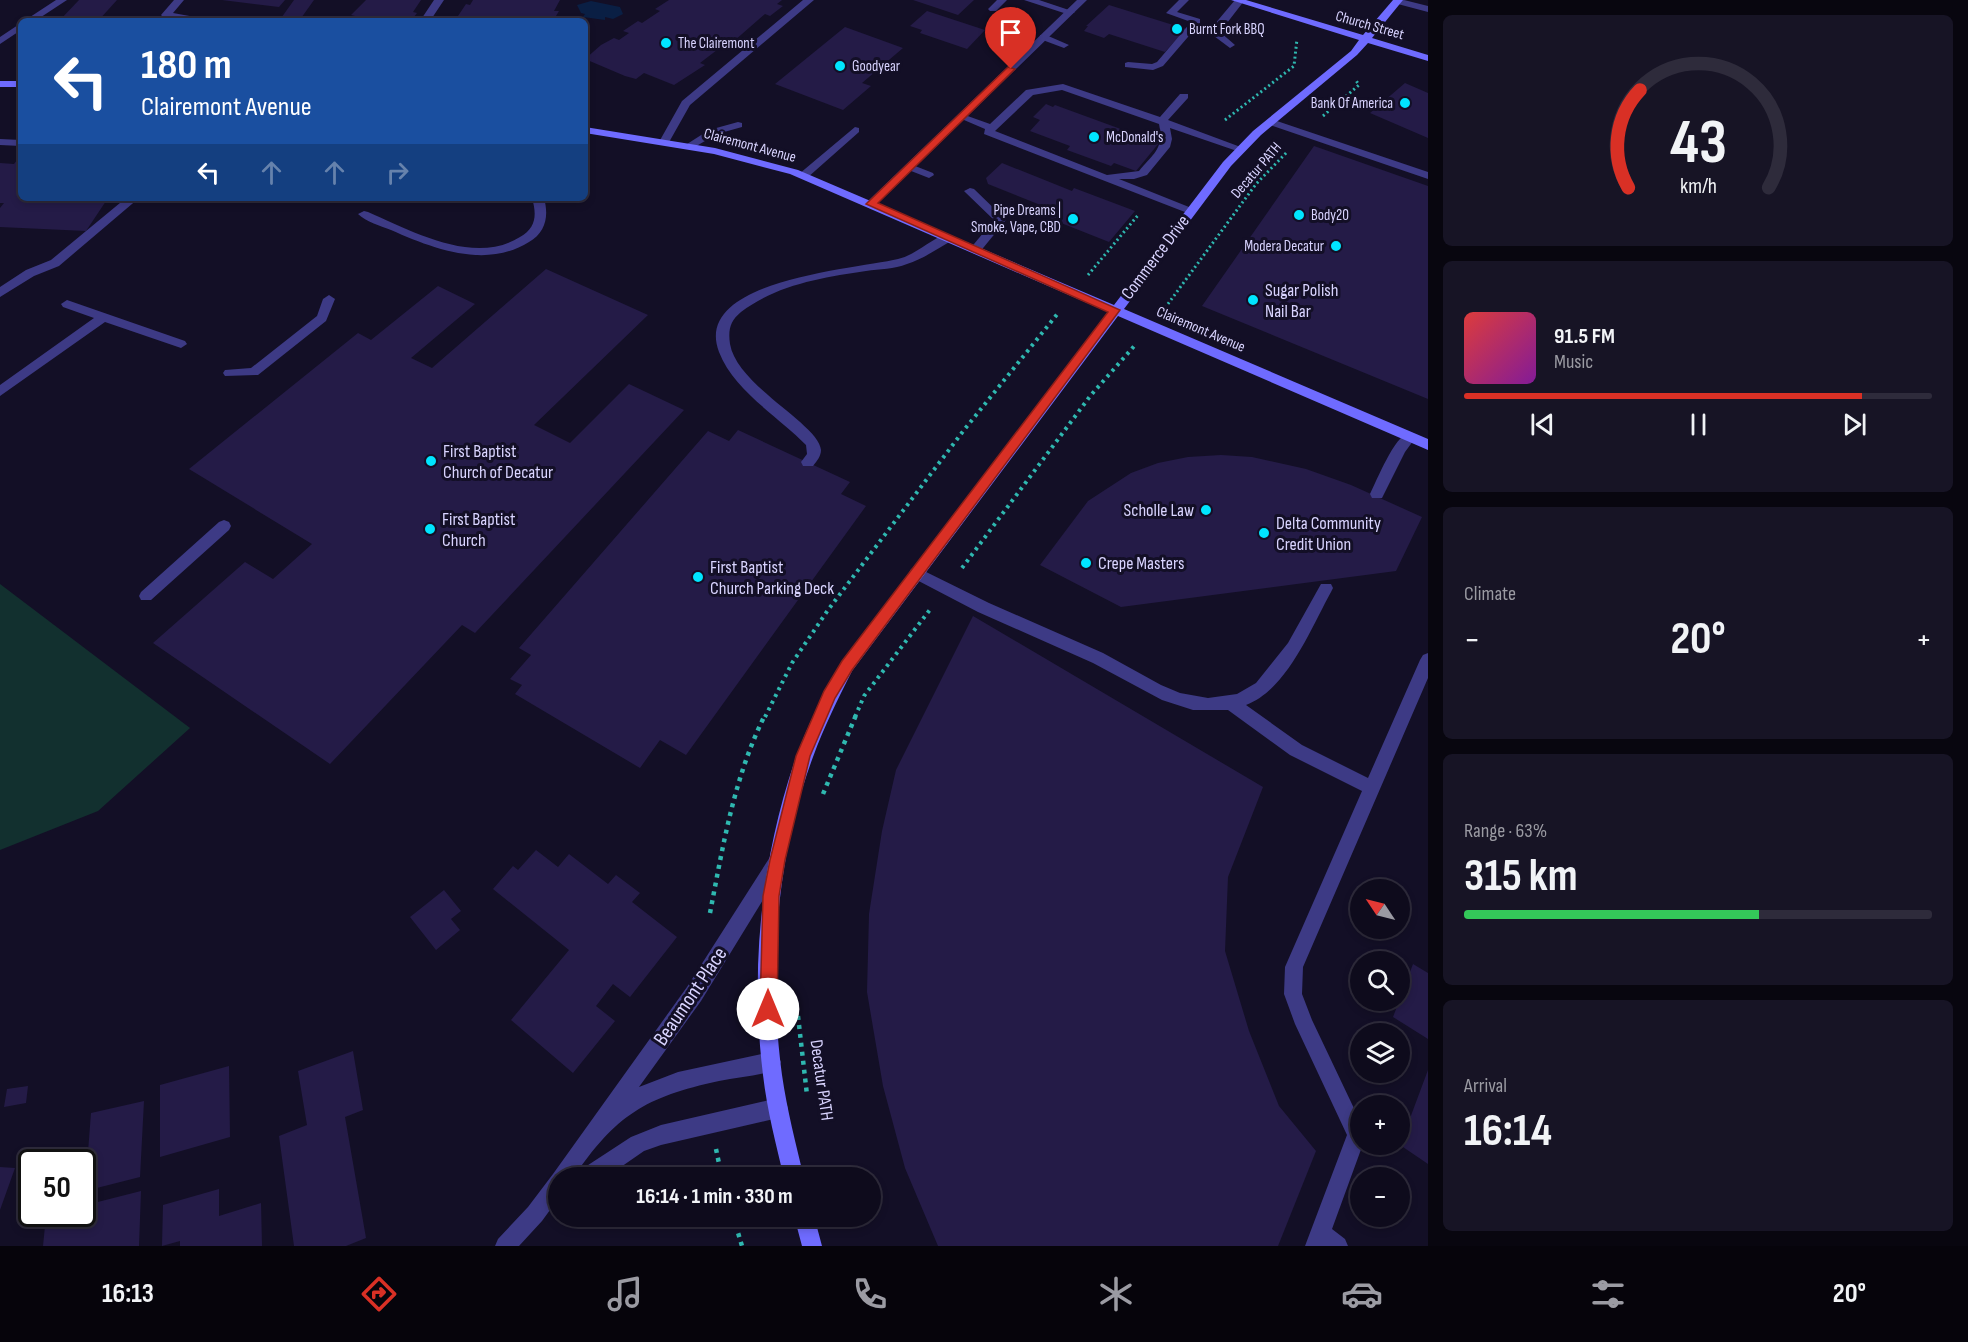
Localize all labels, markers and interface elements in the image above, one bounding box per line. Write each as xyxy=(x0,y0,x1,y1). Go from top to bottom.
pin xyxy=(985,7,1036,69)
street label: Church Street xyxy=(1333,7,1407,44)
icon: arrive xyxy=(994,16,1027,49)
place label: Burnt Fork BBQ xyxy=(1189,20,1265,39)
marker: Burnt Fork BBQ xyxy=(1170,22,1184,36)
place label: The Clairemont xyxy=(678,34,755,53)
marker: The Clairemont xyxy=(659,36,673,50)
text: 180 m xyxy=(141,40,232,91)
icon: left xyxy=(42,42,120,120)
place label: Goodyear xyxy=(852,57,901,76)
marker: Goodyear xyxy=(833,59,847,73)
text: Clairemont Avenue xyxy=(141,91,312,123)
place label: Bank Of America xyxy=(1311,94,1393,113)
marker: Bank Of America xyxy=(1398,96,1412,110)
text: 43 xyxy=(1669,106,1727,181)
street label: Clairemont Avenue xyxy=(702,124,798,167)
place label: McDonald's xyxy=(1106,128,1164,147)
marker: McDonald's xyxy=(1087,130,1101,144)
street label: Decatur PATH xyxy=(1227,138,1286,202)
icon: left xyxy=(192,156,225,189)
icon: ahead xyxy=(255,156,288,189)
icon: ahead xyxy=(318,156,351,189)
icon: right xyxy=(381,156,414,189)
text: km/h xyxy=(1679,174,1717,199)
place label: Pipe Dreams | Smoke, Vape, CBD xyxy=(971,201,1061,237)
place label: Body20 xyxy=(1311,206,1349,225)
marker: Body20 xyxy=(1292,208,1306,222)
street label: Commerce Drive xyxy=(1117,211,1194,304)
marker: Pipe Dreams | Smoke, Vape, CBD xyxy=(1066,212,1080,226)
place label: Modera Decatur xyxy=(1244,237,1325,256)
marker: Modera Decatur xyxy=(1329,239,1343,253)
place label: Sugar Polish Nail Bar xyxy=(1265,280,1338,322)
marker: Sugar Polish Nail Bar xyxy=(1246,293,1260,307)
street label: Clairemont Avenue xyxy=(1153,302,1248,357)
text: 91.5 FM xyxy=(1554,323,1615,350)
text: Music xyxy=(1554,350,1593,374)
icon: previous xyxy=(1526,408,1559,441)
icon: pause xyxy=(1682,408,1715,441)
icon: next xyxy=(1838,408,1871,441)
place label: First Baptist Church of Decatur xyxy=(443,441,553,483)
marker: First Baptist Church of Decatur xyxy=(424,454,438,468)
place label: Scholle Law xyxy=(1124,500,1194,521)
marker: Scholle Law xyxy=(1199,503,1213,517)
place label: First Baptist Church xyxy=(442,509,516,551)
place label: Delta Community Credit Union xyxy=(1276,513,1381,555)
marker: First Baptist Church xyxy=(423,522,437,536)
marker: Delta Community Credit Union xyxy=(1257,526,1271,540)
place label: Crepe Masters xyxy=(1098,553,1184,574)
marker: Crepe Masters xyxy=(1079,556,1093,570)
place label: First Baptist Church Parking Deck xyxy=(710,557,834,599)
marker: First Baptist Church Parking Deck xyxy=(691,570,705,584)
text: Climate xyxy=(1464,582,1516,606)
text: 20° xyxy=(1670,612,1726,667)
text: − xyxy=(1464,620,1480,660)
text: + xyxy=(1916,620,1932,660)
text: Range · 63% xyxy=(1464,819,1547,843)
text: 315 km xyxy=(1464,849,1578,904)
north arrow xyxy=(1350,879,1410,939)
map controls xyxy=(1350,879,1410,1227)
street label: Beaumont Place xyxy=(648,942,732,1050)
button: search xyxy=(1350,951,1410,1011)
position arrow xyxy=(736,977,800,1041)
button: layers xyxy=(1350,1023,1410,1083)
street label: Decatur PATH xyxy=(805,1038,838,1122)
text: Arrival xyxy=(1464,1074,1507,1098)
button: + xyxy=(1350,1095,1410,1155)
text: 16:14 xyxy=(1464,1104,1552,1159)
speed limit sign: 50 xyxy=(18,1149,96,1227)
button: − xyxy=(1350,1167,1410,1227)
text: 16:14 · 1 min · 330 m xyxy=(636,1183,793,1210)
icon: directions xyxy=(358,1273,400,1315)
icon: music xyxy=(604,1273,646,1315)
icon: phone xyxy=(849,1273,891,1315)
icon: climate xyxy=(1095,1273,1137,1315)
icon: car xyxy=(1341,1273,1383,1315)
icon: filters xyxy=(1587,1273,1629,1315)
text: 16:13 xyxy=(102,1278,154,1310)
text: 20° xyxy=(1833,1278,1866,1310)

